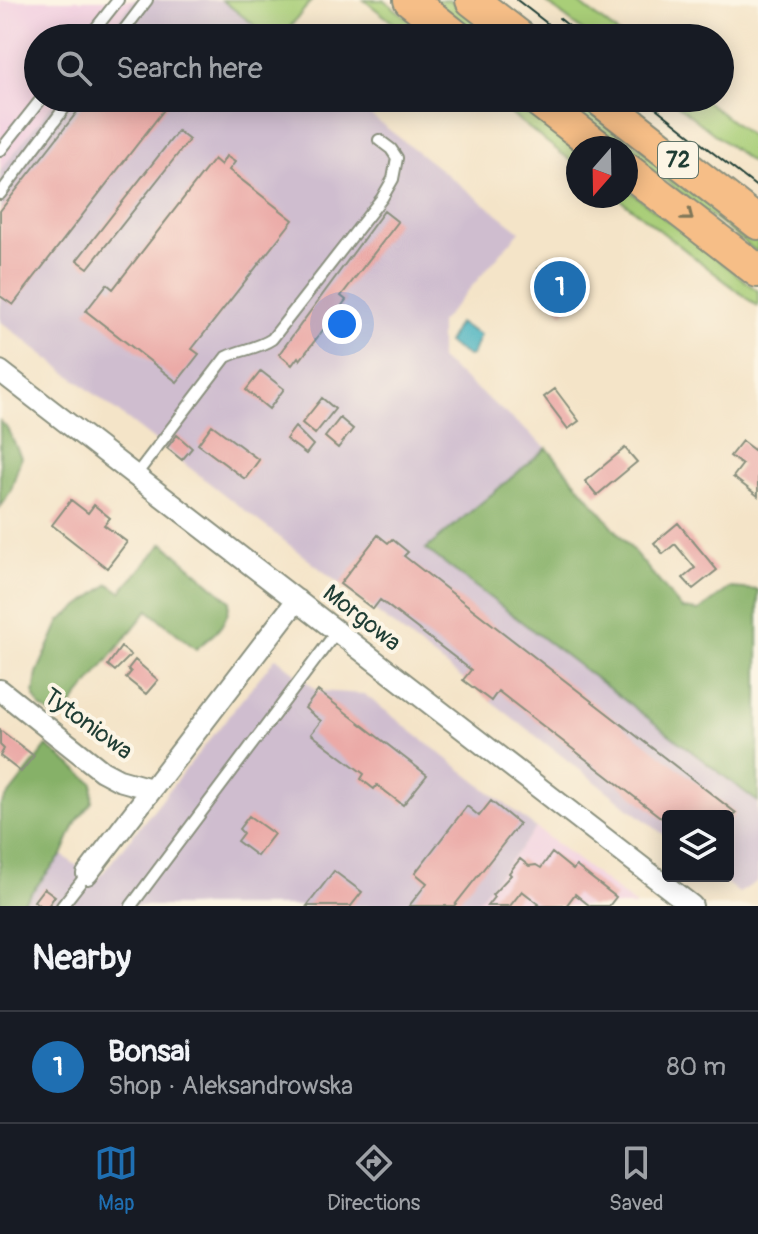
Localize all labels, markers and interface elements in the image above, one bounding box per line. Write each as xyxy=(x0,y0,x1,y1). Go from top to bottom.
search box xyxy=(24,24,734,112)
icon: search xyxy=(52,46,96,90)
text: Search here xyxy=(116,50,263,87)
north arrow xyxy=(566,136,638,208)
road number: 72 xyxy=(658,142,698,178)
one-way arrow xyxy=(679,207,694,221)
pin: 1 xyxy=(534,257,586,317)
your location xyxy=(322,304,362,344)
street label: Morgowa xyxy=(317,579,407,657)
street label: Tytoniowa xyxy=(38,682,138,766)
map controls xyxy=(662,810,734,882)
button: layers xyxy=(662,810,734,882)
text: Nearby xyxy=(32,937,131,980)
text: Bonsai xyxy=(108,1033,190,1070)
text: 1 xyxy=(53,1051,63,1083)
text: 80 m xyxy=(666,1051,726,1083)
text: Shop · Aleksandrowska xyxy=(108,1070,353,1102)
tab: Map xyxy=(94,1141,138,1217)
tab: Directions xyxy=(327,1141,420,1217)
tab: Saved xyxy=(609,1141,664,1217)

